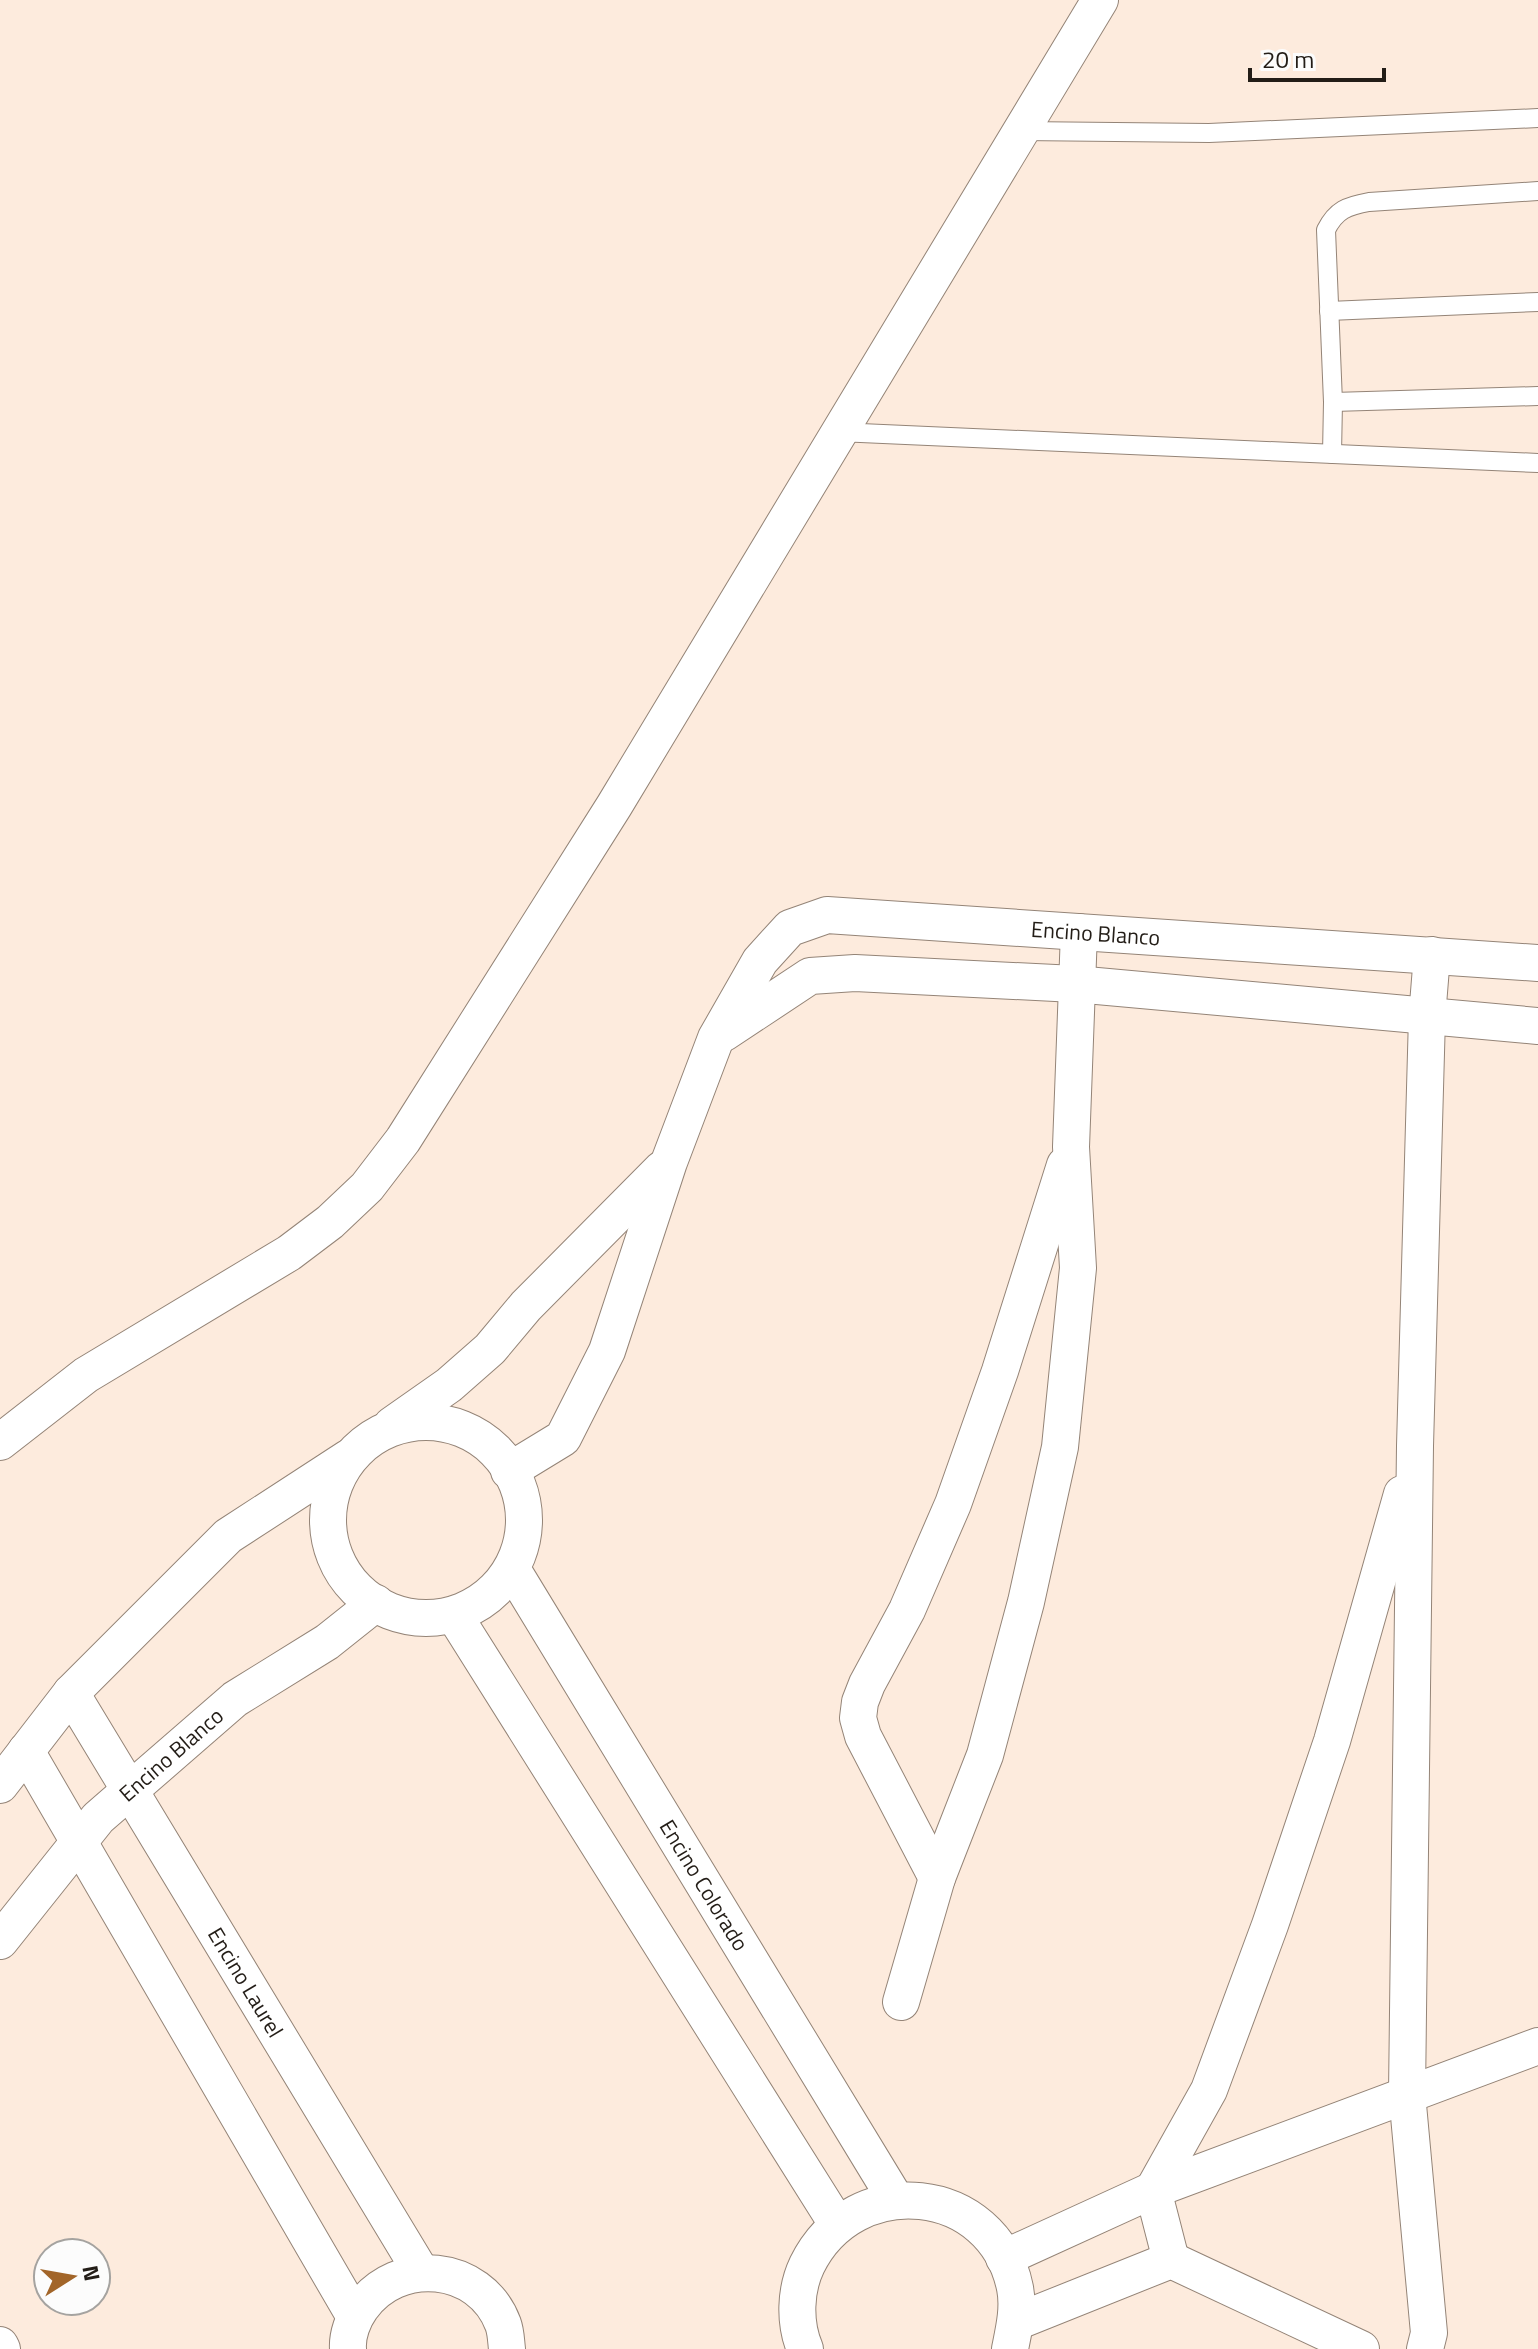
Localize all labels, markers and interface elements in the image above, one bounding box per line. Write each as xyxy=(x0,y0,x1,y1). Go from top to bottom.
scale bar xyxy=(1250,32,1384,82)
text: 20 m xyxy=(1262,41,1314,77)
street label: Encino Blanco xyxy=(1030,912,1161,954)
street label: Encino Blanco xyxy=(111,1699,231,1810)
street label: Encino Colorado xyxy=(651,1813,758,1957)
street label: Encino Laurel xyxy=(199,1921,292,2044)
north arrow xyxy=(32,2237,112,2317)
text: N xyxy=(73,2262,110,2284)

